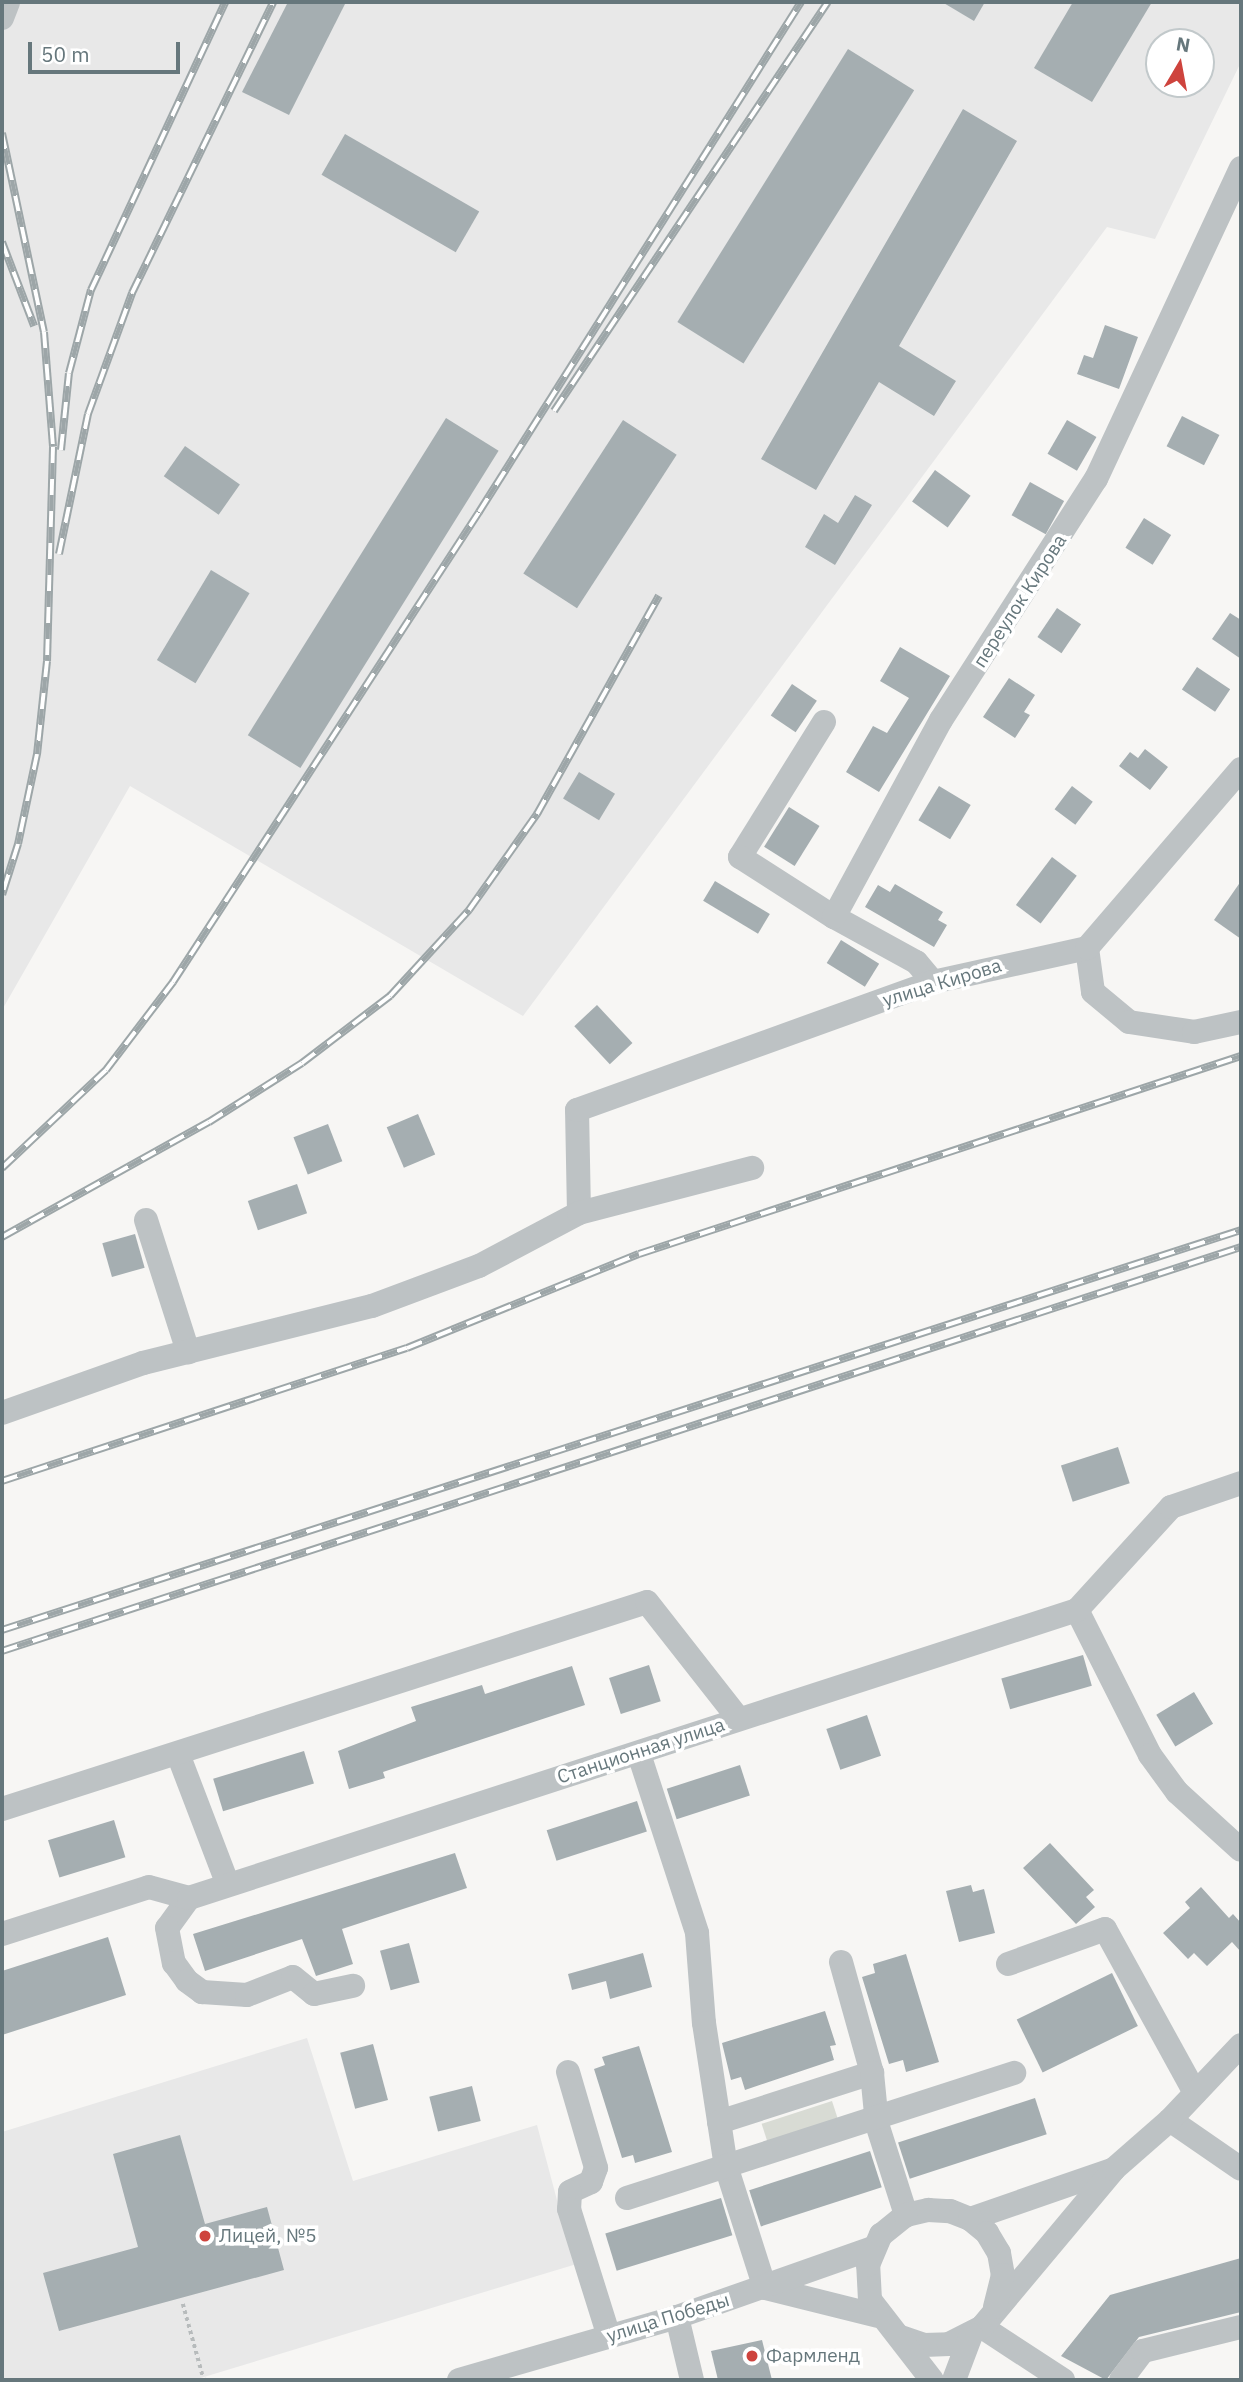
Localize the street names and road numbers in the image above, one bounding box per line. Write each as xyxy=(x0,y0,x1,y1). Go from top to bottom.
street label: переулок Кирова xyxy=(968,530,1072,672)
street label: улица Кирова xyxy=(880,954,1004,1012)
street label: Станционная улица xyxy=(554,1713,728,1789)
street label: улица Победы xyxy=(604,2288,732,2348)

